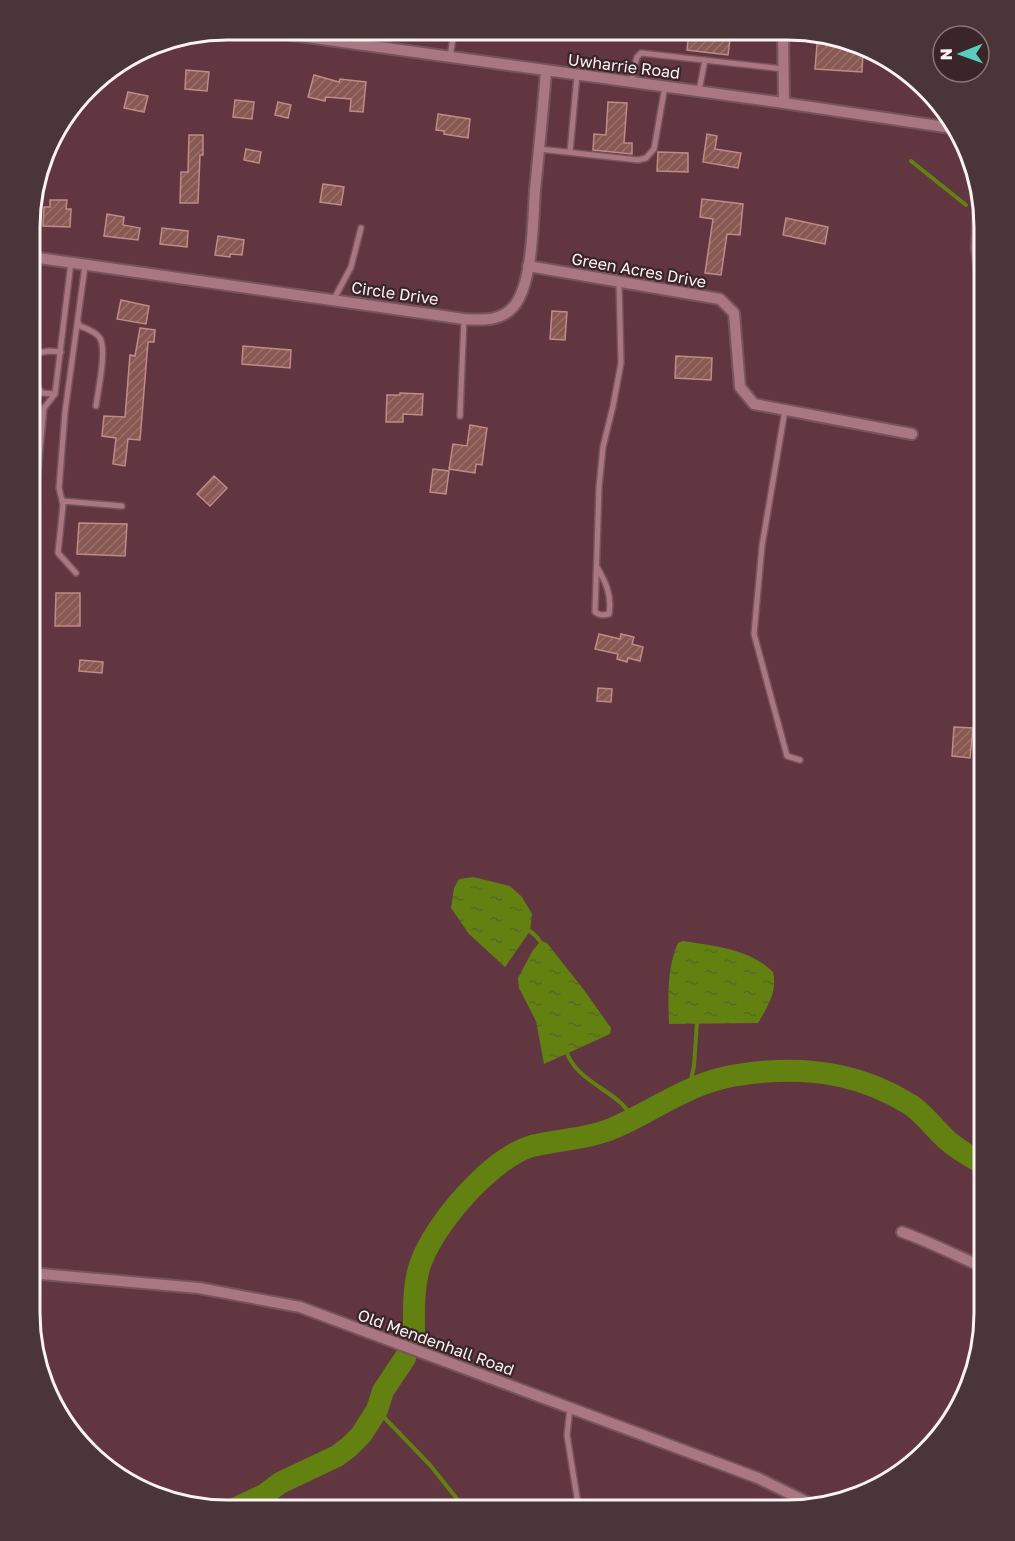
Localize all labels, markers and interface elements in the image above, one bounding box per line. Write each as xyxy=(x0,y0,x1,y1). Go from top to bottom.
north arrow xyxy=(931,24,991,84)
text: N xyxy=(936,48,956,61)
street label: Uwharrie Road xyxy=(567,49,681,83)
street label: Green Acres Drive xyxy=(570,248,708,292)
street label: Circle Drive xyxy=(350,277,440,309)
street label: Old Mendenhall Road xyxy=(355,1304,517,1380)

